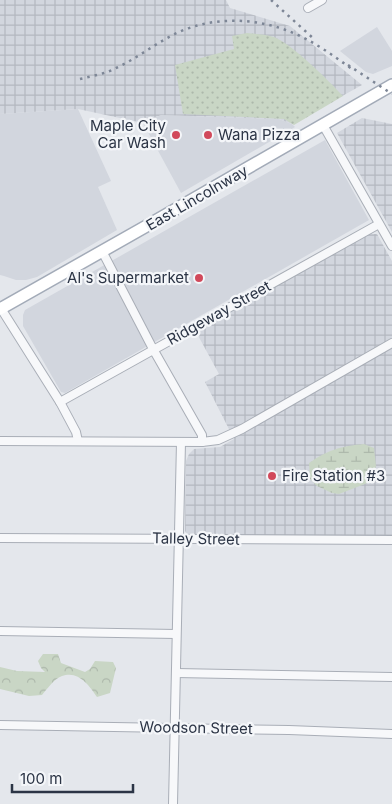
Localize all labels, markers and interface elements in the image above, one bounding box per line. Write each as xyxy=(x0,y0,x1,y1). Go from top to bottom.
place label: Maple City Car Wash xyxy=(90,116,167,152)
place label: Wana Pizza xyxy=(218,125,300,144)
marker: Maple City Car Wash xyxy=(170,129,182,141)
marker: Wana Pizza xyxy=(202,129,214,141)
street label: East Lincolnway xyxy=(142,160,252,234)
place label: Al's Supermarket xyxy=(67,268,189,287)
marker: Al's Supermarket xyxy=(193,272,205,284)
street label: Ridgeway Street xyxy=(164,276,274,349)
place label: Fire Station #3 xyxy=(282,466,385,485)
marker: Fire Station #3 xyxy=(266,470,278,482)
street label: Talley Street xyxy=(152,528,240,549)
street label: Woodson Street xyxy=(139,717,253,738)
scale bar xyxy=(12,762,134,794)
text: 100 m xyxy=(20,769,62,788)

